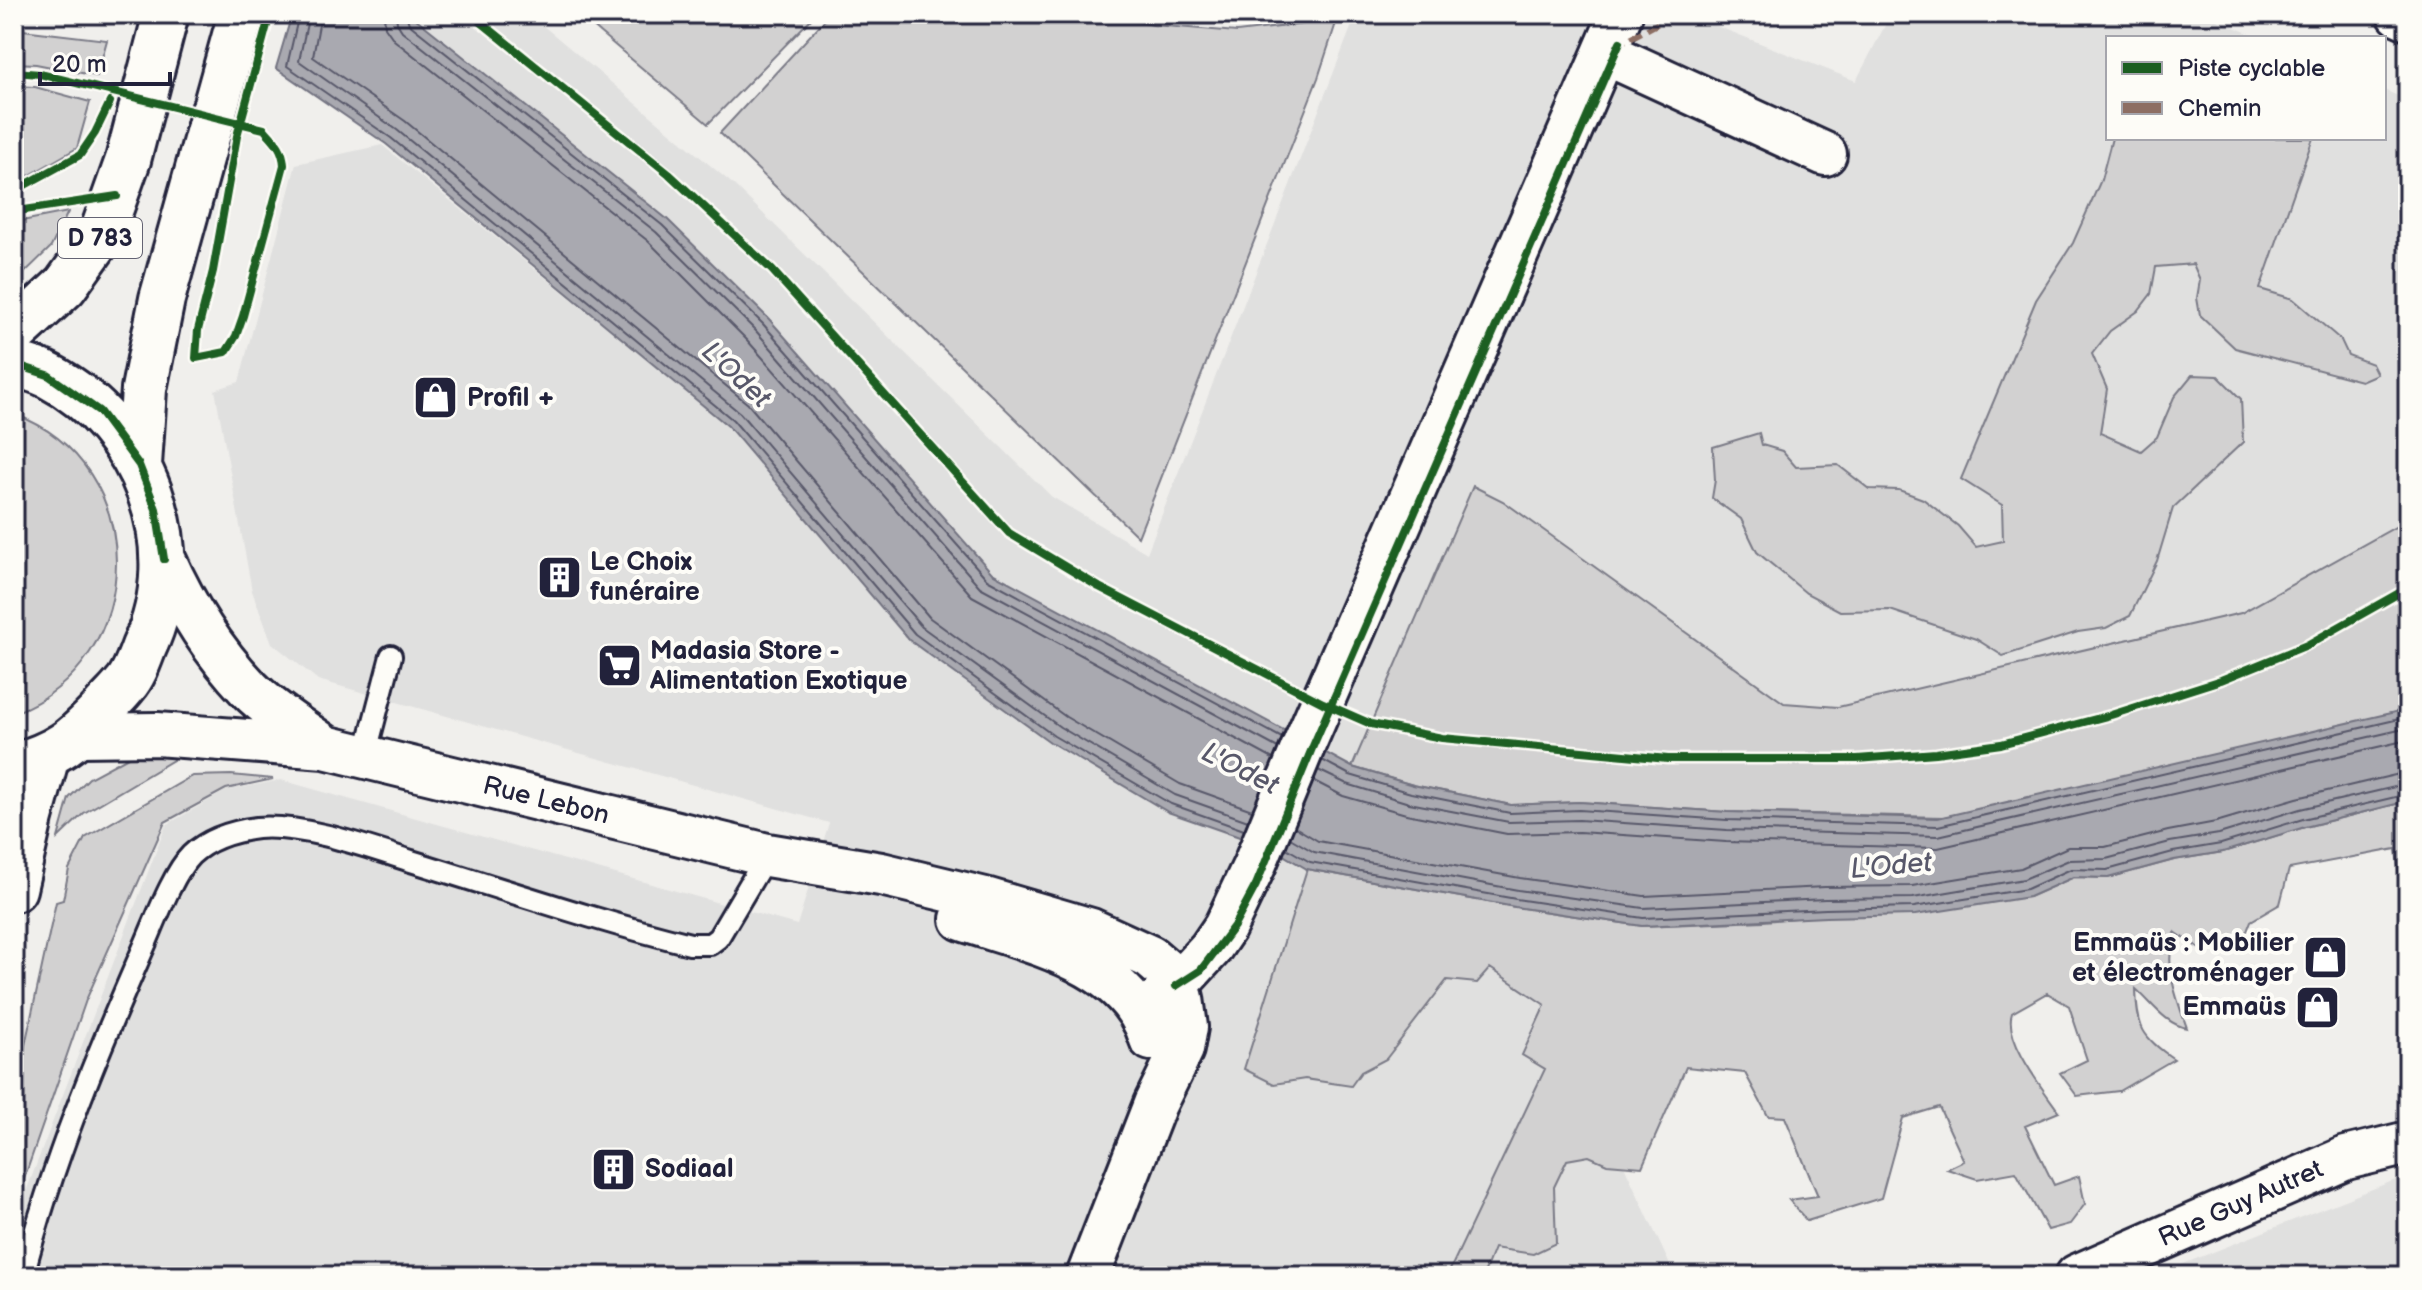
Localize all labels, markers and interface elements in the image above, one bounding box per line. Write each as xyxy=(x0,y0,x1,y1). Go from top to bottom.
scale bar xyxy=(40,36,170,86)
legend xyxy=(2106,36,2386,140)
text: 20 m xyxy=(52,50,107,79)
text: Piste cyclable xyxy=(2178,54,2325,83)
text: Chemin xyxy=(2178,94,2262,123)
road number: D 783 xyxy=(58,218,142,258)
water label: L'Odet xyxy=(695,335,778,416)
shop icon: Profil + xyxy=(412,374,460,422)
place label: Profil + xyxy=(467,383,556,414)
place label: Le Choix funéraire xyxy=(590,547,700,608)
building icon: Le Choix funéraire xyxy=(535,553,583,601)
place label: Madasia Store - Alimentation Exotique xyxy=(649,636,907,697)
supermarket icon: Madasia Store - Alimentation Exotique xyxy=(595,642,643,690)
water label: L'Odet xyxy=(1196,736,1285,803)
street label: Rue Lebon xyxy=(480,770,612,832)
water label: L'Odet xyxy=(1849,846,1935,886)
place label: Emmaüs : Mobilier et électroménager xyxy=(2072,928,2295,989)
shop icon: Emmaüs : Mobilier et électroménager xyxy=(2301,934,2349,982)
shop icon: Emmaüs xyxy=(2293,983,2341,1031)
place label: Emmaüs xyxy=(2182,992,2286,1023)
building icon: Sodiaal xyxy=(590,1145,638,1193)
place label: Sodiaal xyxy=(645,1154,734,1185)
street label: Rue Guy Autret xyxy=(2154,1154,2328,1254)

